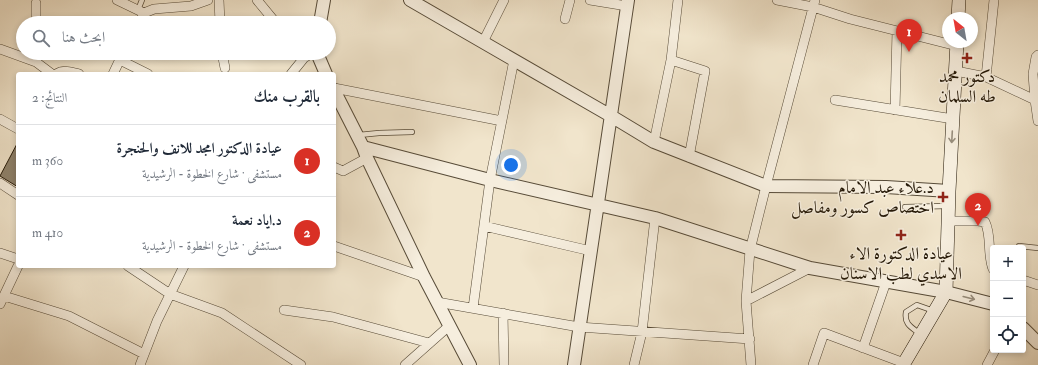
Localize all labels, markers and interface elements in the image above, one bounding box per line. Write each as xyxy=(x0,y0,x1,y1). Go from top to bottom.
north arrow xyxy=(942,12,978,48)
search box xyxy=(16,16,336,60)
pin: 1 xyxy=(896,19,922,52)
icon: search xyxy=(30,27,52,49)
text: ابحث هنا xyxy=(62,28,105,47)
marker: دكتور محمد طه السلمان xyxy=(961,52,973,64)
place label: دكتور محمد طه السلمان xyxy=(938,66,996,107)
text: بالقرب منك xyxy=(254,86,320,107)
text: النتائج: 2 xyxy=(32,90,67,106)
one-way arrow xyxy=(948,130,955,143)
text: عيادة الدكتور امجد للانف والحنجرة xyxy=(117,139,282,158)
text: 360 m xyxy=(32,153,63,169)
text: 1 xyxy=(305,153,309,169)
your location xyxy=(501,155,521,175)
text: مستشفى · شارع الخطوة - الرشيدية xyxy=(142,166,282,182)
place label: د.علاء عبد الامام اختصاص كسور ومفاصل xyxy=(791,177,934,219)
marker: د.علاء عبد الامام اختصاص كسور ومفاصل xyxy=(937,191,949,203)
pin: 2 xyxy=(965,193,991,226)
text: د.اياد نعمة xyxy=(232,211,282,230)
text: 410 m xyxy=(32,225,63,241)
text: 2 xyxy=(304,225,310,241)
marker: عيادة الدكتورة الاء الاسدي لطب الاسنان xyxy=(895,229,907,241)
text: مستشفى · شارع الخطوة - الرشيدية xyxy=(142,238,282,254)
place label: عيادة الدكتورة الاء الاسدي لطب الاسنان xyxy=(840,243,962,287)
map controls xyxy=(990,245,1026,353)
button: + xyxy=(990,245,1026,281)
button: − xyxy=(990,281,1026,317)
one-way arrow xyxy=(962,295,975,302)
button: locate xyxy=(990,317,1026,353)

